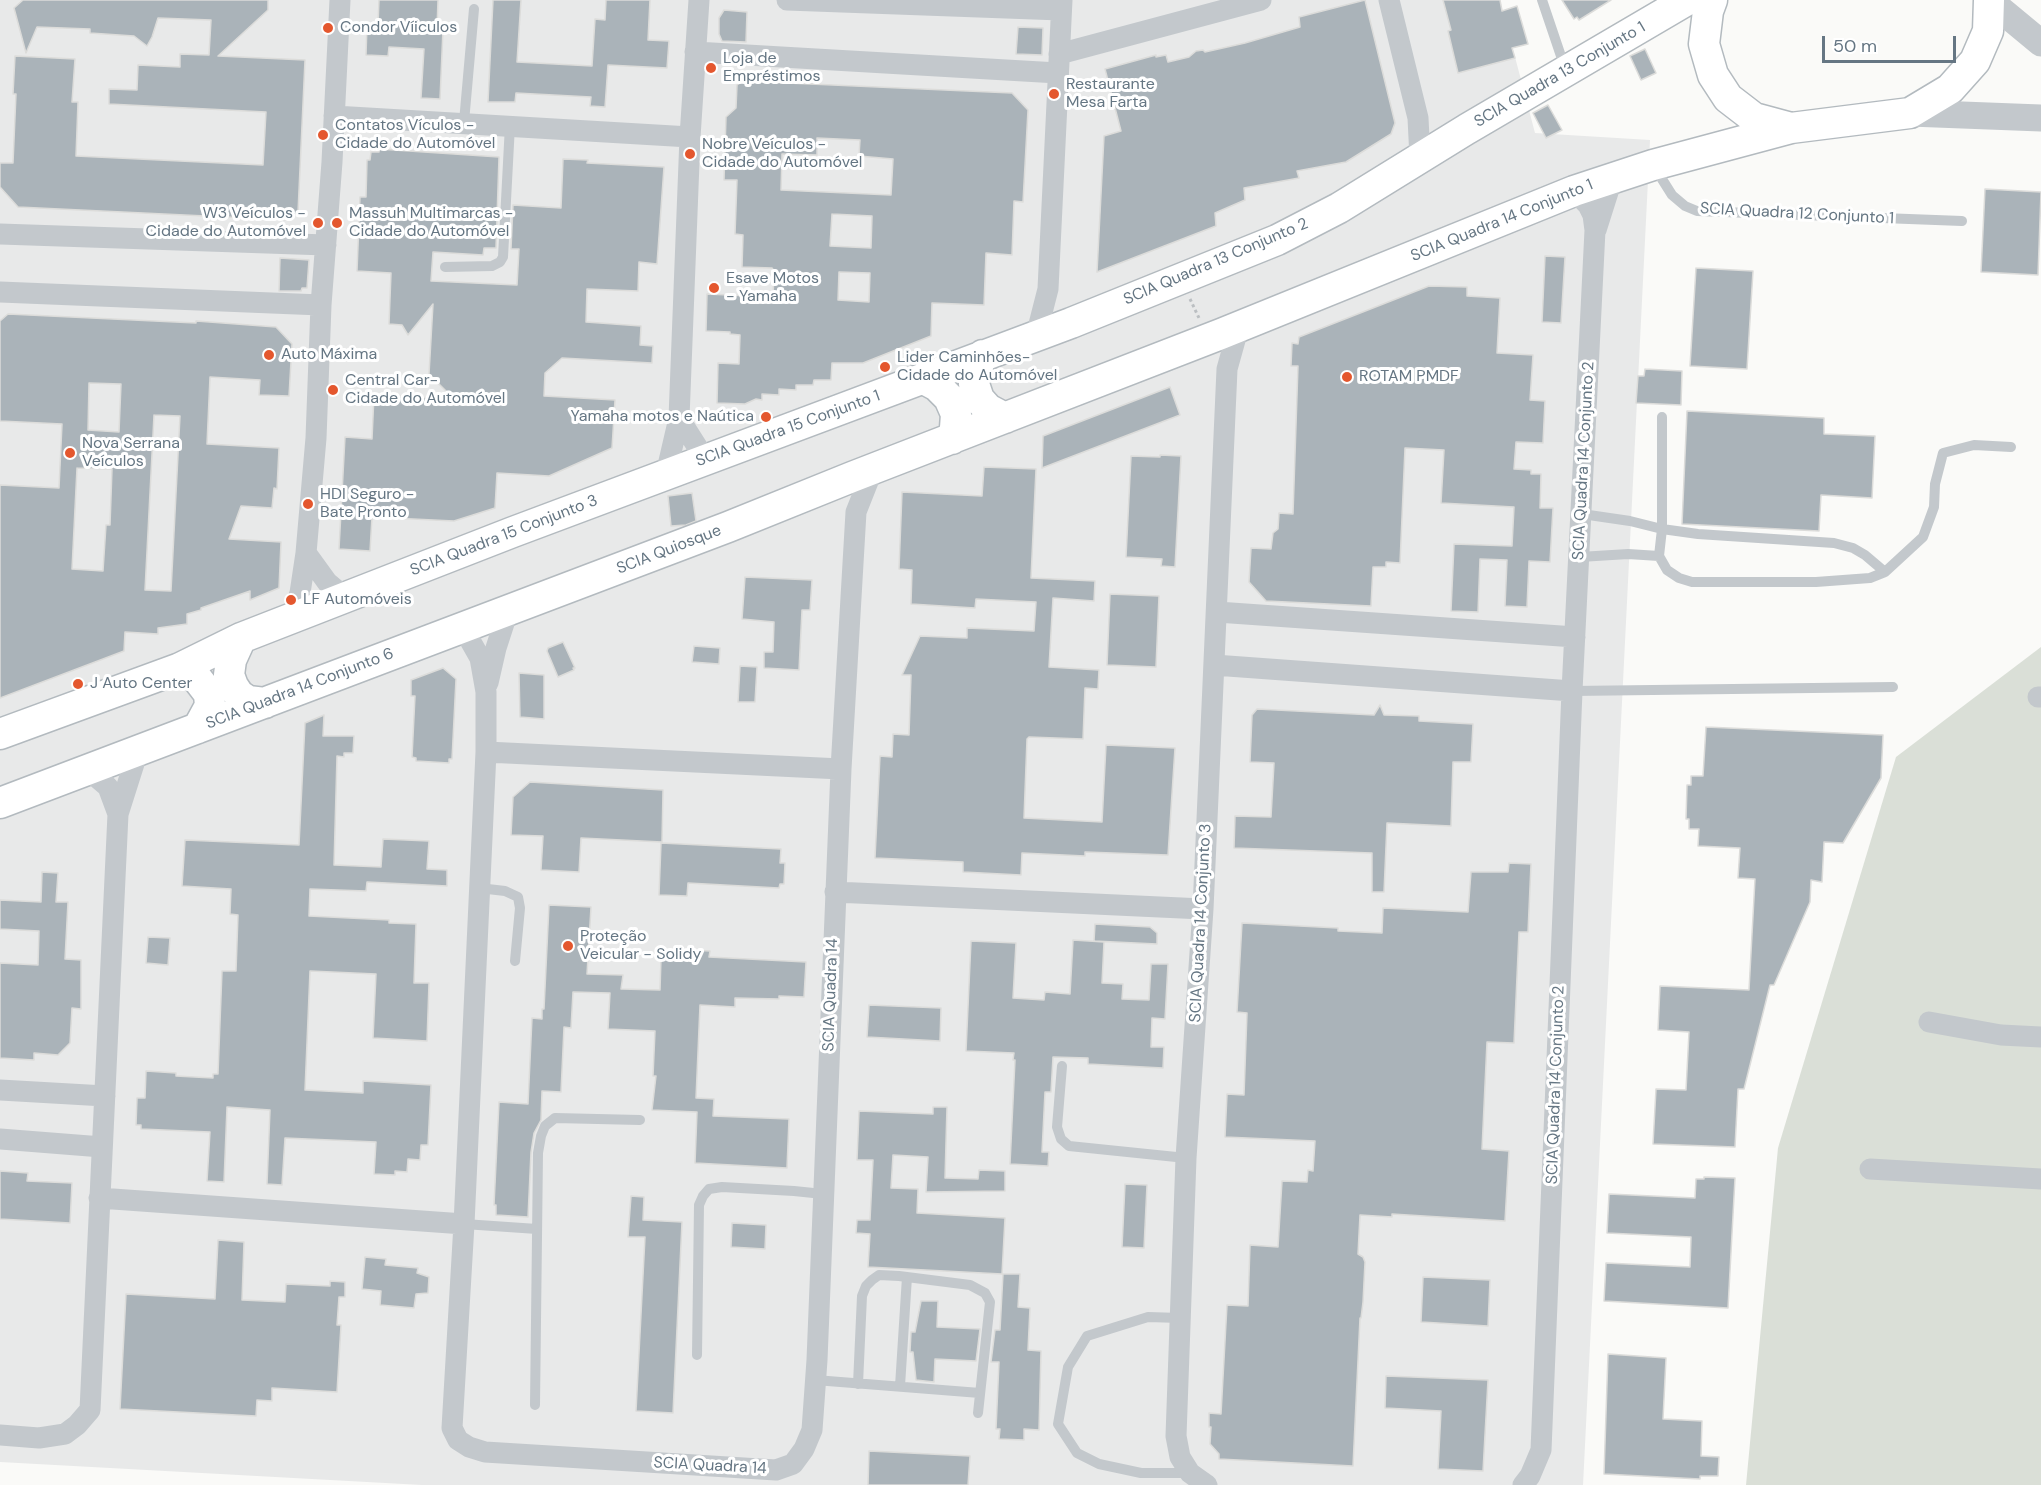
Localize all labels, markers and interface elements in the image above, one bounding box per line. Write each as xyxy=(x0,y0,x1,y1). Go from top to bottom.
place label: Condor Víiculos xyxy=(340,18,457,38)
street label: SCIA Quadra 13 Conjunto 1 xyxy=(1471,18,1649,132)
marker: Condor Víiculos xyxy=(321,21,335,35)
scale bar xyxy=(1825,24,1958,62)
text: 50 m xyxy=(1833,34,1877,58)
place label: Loja de Empréstimos xyxy=(723,49,821,87)
marker: Loja de Empréstimos xyxy=(704,61,718,75)
place label: Restaurante Mesa Farta xyxy=(1066,75,1155,113)
marker: Restaurante Mesa Farta xyxy=(1047,87,1061,101)
place label: Contatos Vículos - Cidade do Automóvel xyxy=(335,116,495,154)
marker: Contatos Vículos - Cidade do Automóvel xyxy=(316,128,330,142)
place label: Nobre Veículos - Cidade do Automóvel xyxy=(702,135,862,173)
marker: Nobre Veículos - Cidade do Automóvel xyxy=(683,147,697,161)
street label: SCIA Quadra 14 Conjunto 1 xyxy=(1408,176,1596,266)
street label: SCIA Quadra 12 Conjunto 1 xyxy=(1700,199,1894,229)
place label: W3 Veículos - Cidade do Automóvel xyxy=(146,204,306,242)
place label: Massuh Multimarcas - Cidade do Automóvel xyxy=(349,204,514,242)
street label: SCIA Quadra 13 Conjunto 2 xyxy=(1121,214,1311,310)
marker: W3 Veículos - Cidade do Automóvel xyxy=(311,216,325,230)
marker: Massuh Multimarcas - Cidade do Automóvel xyxy=(330,216,344,230)
place label: Esave Motos - Yamaha xyxy=(726,269,819,307)
marker: Esave Motos - Yamaha xyxy=(707,281,721,295)
place label: Auto Máxima xyxy=(281,345,377,365)
marker: Auto Máxima xyxy=(262,348,276,362)
place label: Lider Caminhões- Cidade do Automóvel xyxy=(897,348,1057,386)
marker: Lider Caminhões- Cidade do Automóvel xyxy=(878,360,892,374)
street label: SCIA Quadra 14 Conjunto 2 xyxy=(1569,361,1599,561)
place label: ROTAM PMDF xyxy=(1359,367,1459,387)
marker: ROTAM PMDF xyxy=(1340,370,1354,384)
place label: Central Car- Cidade do Automóvel xyxy=(345,371,505,409)
marker: Central Car- Cidade do Automóvel xyxy=(326,383,340,397)
street label: SCIA Quadra 15 Conjunto 1 xyxy=(693,387,883,471)
place label: Yamaha motos e Naútica xyxy=(571,407,754,427)
marker: Yamaha motos e Naútica xyxy=(759,410,773,424)
place label: Nova Serrana Veículos xyxy=(82,434,180,472)
marker: Nova Serrana Veículos xyxy=(63,446,77,460)
place label: HDI Seguro - Bate Pronto xyxy=(320,485,414,523)
street label: SCIA Quadra 15 Conjunto 3 xyxy=(408,491,600,581)
marker: HDI Seguro - Bate Pronto xyxy=(301,497,315,511)
street label: SCIA Quiosque xyxy=(614,521,724,579)
place label: LF Automóveis xyxy=(303,590,412,610)
marker: LF Automóveis xyxy=(284,593,298,607)
street label: SCIA Quadra 14 Conjunto 6 xyxy=(203,644,397,734)
place label: J Auto Center xyxy=(90,674,192,694)
marker: J Auto Center xyxy=(71,677,85,691)
street label: SCIA Quadra 14 Conjunto 3 xyxy=(1186,823,1216,1023)
place label: Proteção Veicular - Solidy xyxy=(580,927,701,965)
street label: SCIA Quadra 14 xyxy=(819,938,843,1052)
marker: Proteção Veicular - Solidy xyxy=(561,939,575,953)
street label: SCIA Quadra 14 Conjunto 2 xyxy=(1543,985,1569,1185)
street label: SCIA Quadra 14 xyxy=(653,1453,767,1479)

